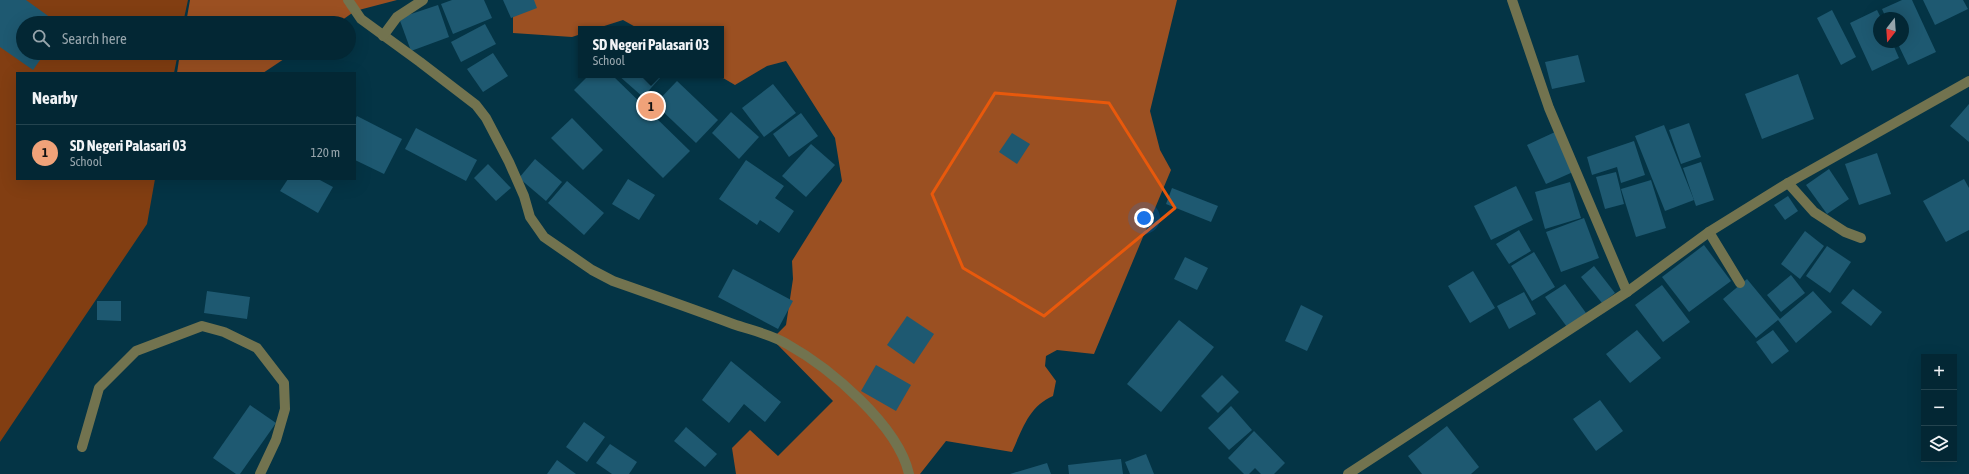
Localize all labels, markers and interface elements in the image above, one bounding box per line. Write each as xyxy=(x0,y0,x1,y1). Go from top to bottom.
north arrow xyxy=(1873,12,1909,48)
search box xyxy=(16,16,356,60)
popup xyxy=(578,26,724,78)
icon: search xyxy=(30,27,52,49)
text: Search here xyxy=(62,30,127,47)
text: SD Negeri Palasari 03 xyxy=(593,36,709,53)
text: School xyxy=(593,53,625,68)
text: Nearby xyxy=(32,88,78,108)
pin: 1 xyxy=(638,91,664,121)
text: SD Negeri Palasari 03 xyxy=(70,137,187,154)
text: 1 xyxy=(42,145,48,160)
text: 120 m xyxy=(311,145,340,160)
text: School xyxy=(70,154,102,169)
your location xyxy=(1134,208,1154,228)
map controls xyxy=(1921,354,1957,462)
button: + xyxy=(1921,354,1957,390)
button: − xyxy=(1921,390,1957,426)
button: layers xyxy=(1921,426,1957,462)

